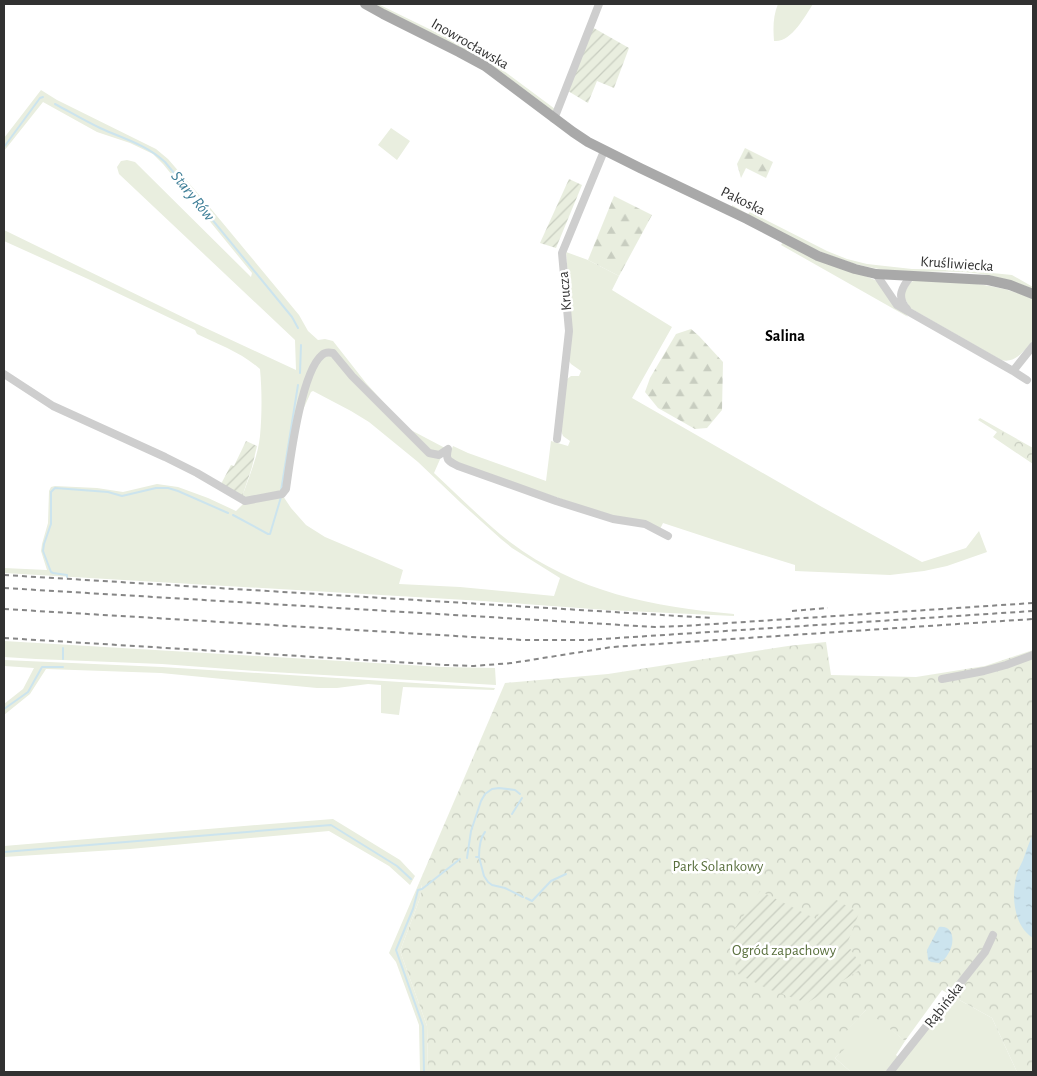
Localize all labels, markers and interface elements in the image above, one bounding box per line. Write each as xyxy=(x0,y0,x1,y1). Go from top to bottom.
street label: Inowrocławska xyxy=(429,16,511,72)
water label: Stary Rów xyxy=(168,168,218,224)
street label: Pakoska xyxy=(718,184,768,218)
street label: Kruśliwiecka xyxy=(920,254,994,274)
street label: Krucza xyxy=(556,271,574,311)
district label: Salina xyxy=(765,328,805,344)
park label: Park Solankowy xyxy=(672,859,764,874)
park label: Ogród zapachowy xyxy=(732,943,837,958)
street label: Rąbińska xyxy=(922,979,966,1031)

